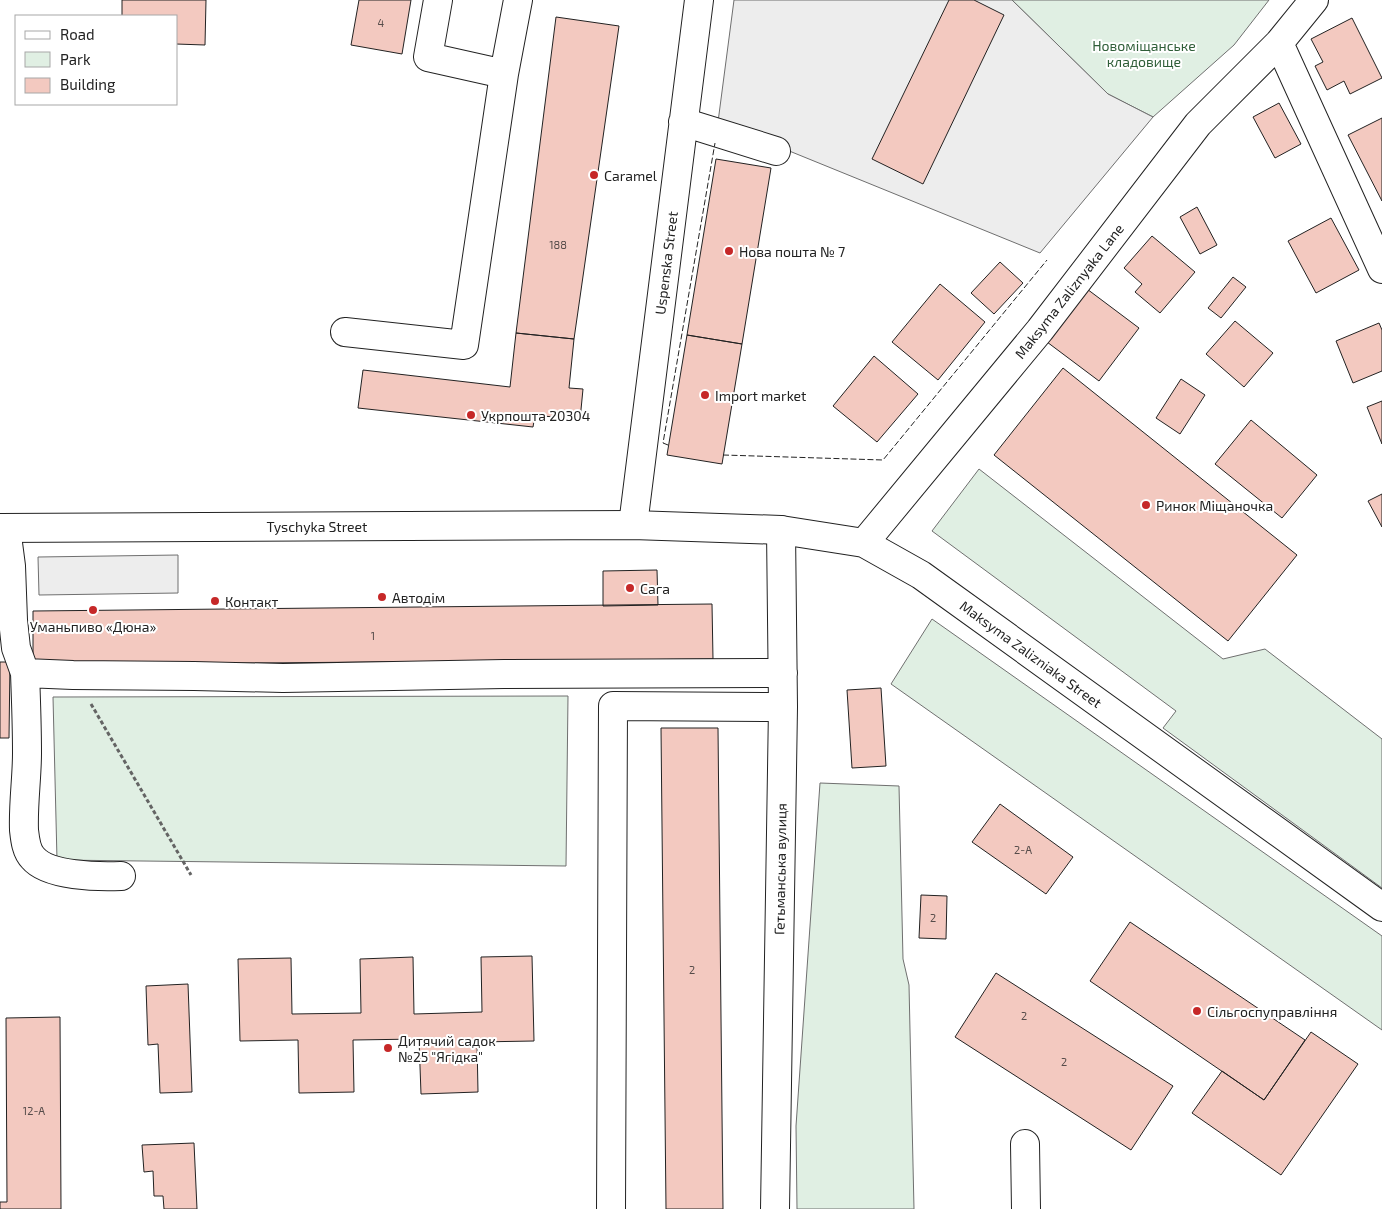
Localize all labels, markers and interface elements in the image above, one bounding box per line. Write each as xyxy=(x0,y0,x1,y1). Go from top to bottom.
legend xyxy=(15,15,178,105)
house number: 4 xyxy=(378,16,385,29)
text: Road xyxy=(60,25,95,43)
park label: Новоміщанське кладовище xyxy=(1092,37,1196,70)
text: Park xyxy=(60,50,91,68)
text: Building xyxy=(60,75,116,93)
place label: Caramel xyxy=(604,167,658,184)
marker: Caramel xyxy=(588,169,600,181)
street label: Uspenska Street xyxy=(651,210,681,316)
street label: Maksyma Zaliznyaka Lane xyxy=(1011,220,1127,362)
house number: 188 xyxy=(549,238,567,251)
place label: Нова пошта № 7 xyxy=(739,243,845,260)
marker: Нова пошта № 7 xyxy=(723,245,735,257)
place label: Import market xyxy=(715,387,806,404)
marker: Import market xyxy=(699,389,711,401)
place label: Укрпошта 20304 xyxy=(481,407,590,424)
marker: Укрпошта 20304 xyxy=(465,409,477,421)
place label: Ринок Міщаночка xyxy=(1156,497,1273,514)
marker: Ринок Міщаночка xyxy=(1140,499,1152,511)
street label: Tyschyka Street xyxy=(267,518,367,535)
place label: Сага xyxy=(640,580,670,597)
marker: Сага xyxy=(624,582,636,594)
place label: Автодім xyxy=(392,589,445,606)
marker: Автодім xyxy=(376,591,388,603)
place label: Контакт xyxy=(225,593,279,610)
marker: Контакт xyxy=(209,595,221,607)
street label: Maksyma Zalizniaka Street xyxy=(957,597,1105,711)
marker: Уманьпиво «Дюна» xyxy=(87,604,99,616)
place label: Уманьпиво «Дюна» xyxy=(30,618,156,635)
house number: 1 xyxy=(371,629,375,642)
street label: Гетьманська вулиця xyxy=(770,803,790,935)
house number: 2-А xyxy=(1014,843,1032,856)
house number: 2 xyxy=(930,911,936,924)
house number: 2 xyxy=(689,963,695,976)
place label: Сільгоспуправління xyxy=(1207,1003,1337,1020)
marker: Сільгоспуправління xyxy=(1191,1005,1203,1017)
house number: 2 xyxy=(1021,1009,1027,1022)
place label: Дитячий садок №25 "Ягідка" xyxy=(398,1032,496,1065)
marker: Дитячий садок №25 "Ягідка" xyxy=(382,1042,394,1054)
house number: 2 xyxy=(1061,1055,1067,1068)
house number: 12-А xyxy=(23,1104,45,1117)

